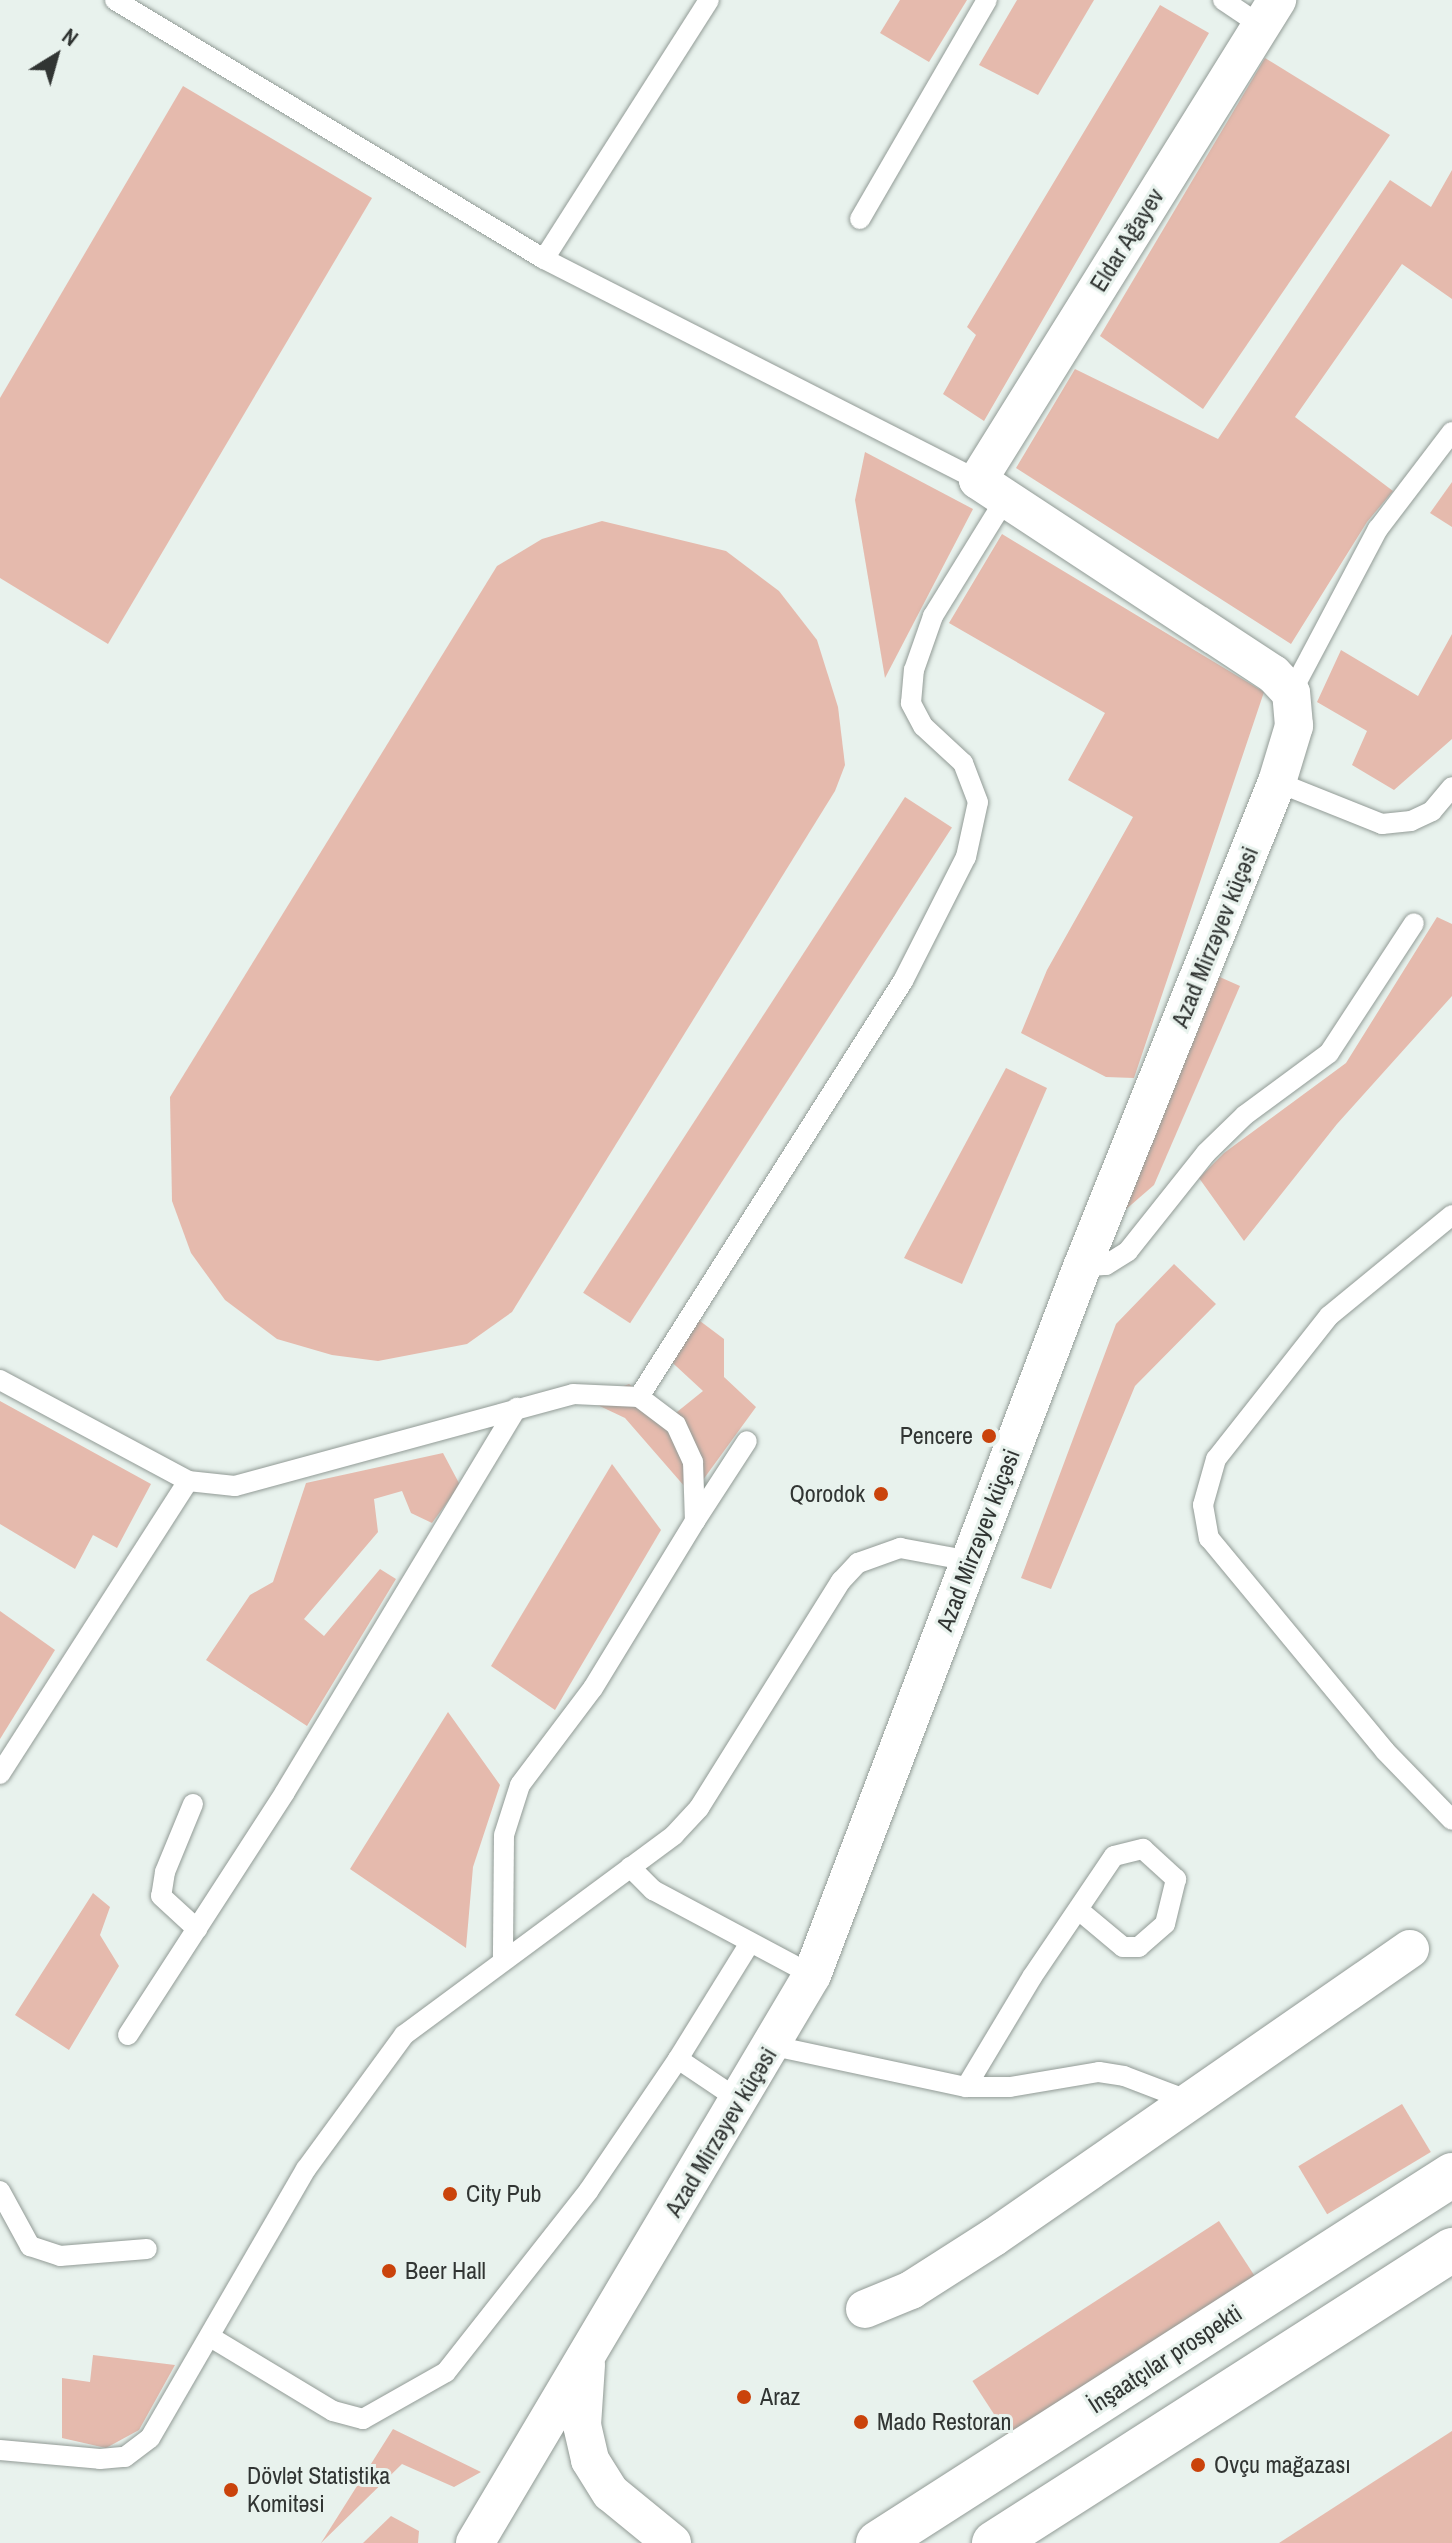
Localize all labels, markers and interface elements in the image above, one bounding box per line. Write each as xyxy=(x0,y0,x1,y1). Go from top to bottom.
north arrow xyxy=(16,16,96,96)
text: N xyxy=(56,21,85,53)
street label: Eldar Ağayev xyxy=(1084,183,1170,297)
street label: Azad Mirzəyev küçəsi xyxy=(1166,842,1264,1032)
place label: Pencere xyxy=(900,1422,973,1450)
marker: Pencere xyxy=(980,1427,998,1445)
street label: Azad Mirzəyev küçəsi xyxy=(930,1445,1026,1635)
place label: Qorodok xyxy=(790,1480,865,1508)
marker: Qorodok xyxy=(872,1485,890,1503)
street label: Azad Mirzəyev küçəsi xyxy=(659,2042,783,2222)
place label: City Pub xyxy=(466,2180,541,2208)
marker: City Pub xyxy=(441,2185,459,2203)
place label: Beer Hall xyxy=(405,2257,486,2285)
marker: Beer Hall xyxy=(380,2262,398,2280)
street label: İnşaatçılar prospekti xyxy=(1083,2299,1247,2419)
place label: Araz xyxy=(760,2383,800,2411)
marker: Araz xyxy=(735,2388,753,2406)
place label: Mado Restoran xyxy=(877,2408,1012,2436)
marker: Mado Restoran xyxy=(852,2413,870,2431)
place label: Ovçu mağazası xyxy=(1214,2451,1351,2479)
marker: Ovçu mağazası xyxy=(1189,2456,1207,2474)
place label: Dövlət Statistika Komitəsi xyxy=(247,2462,390,2518)
marker: Dövlət Statistika Komitəsi xyxy=(222,2481,240,2499)

